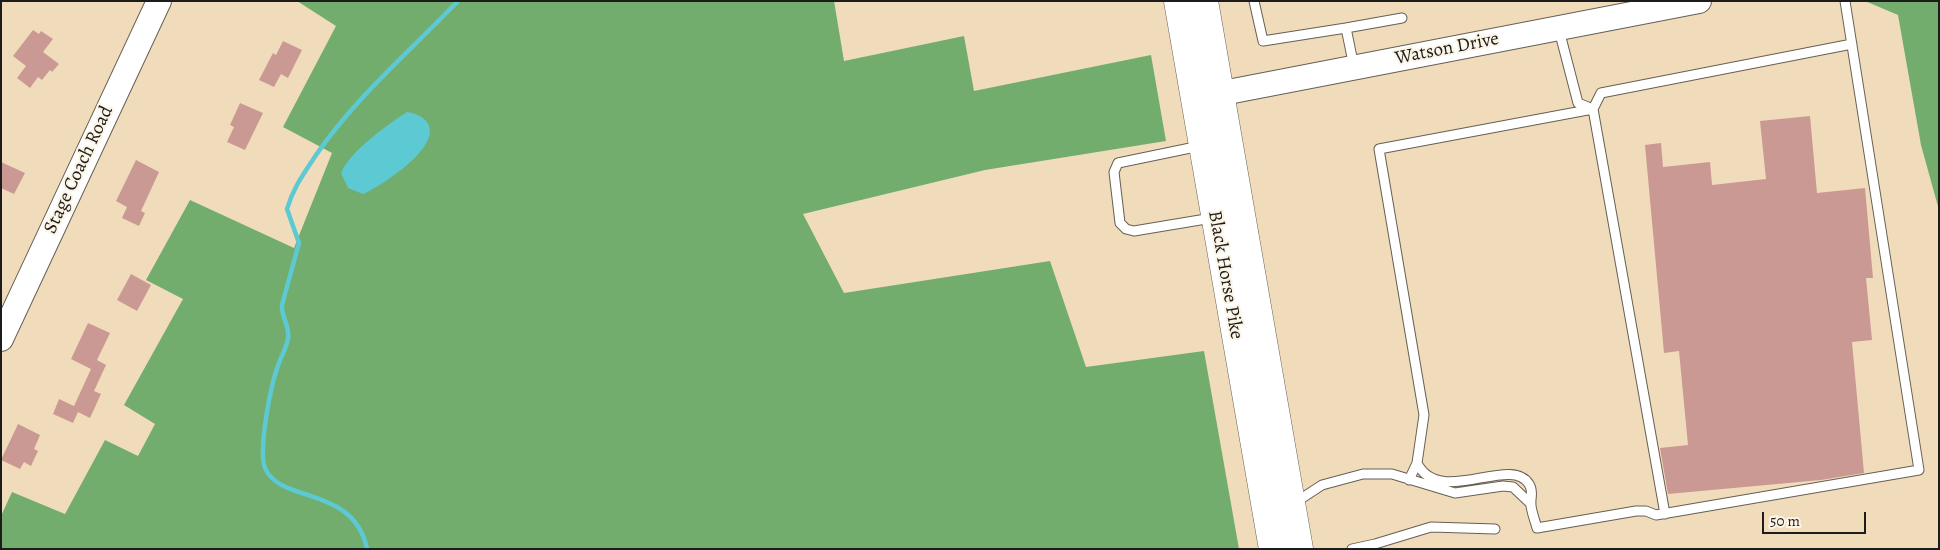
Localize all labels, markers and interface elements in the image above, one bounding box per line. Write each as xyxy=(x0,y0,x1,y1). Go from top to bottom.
street label: Watson Drive xyxy=(1393,28,1501,70)
street label: Stage Coach Road xyxy=(39,102,119,238)
street label: Black Horse Pike xyxy=(1202,209,1248,341)
scale bar xyxy=(1765,502,1869,534)
text: 50 m xyxy=(1770,511,1800,531)

